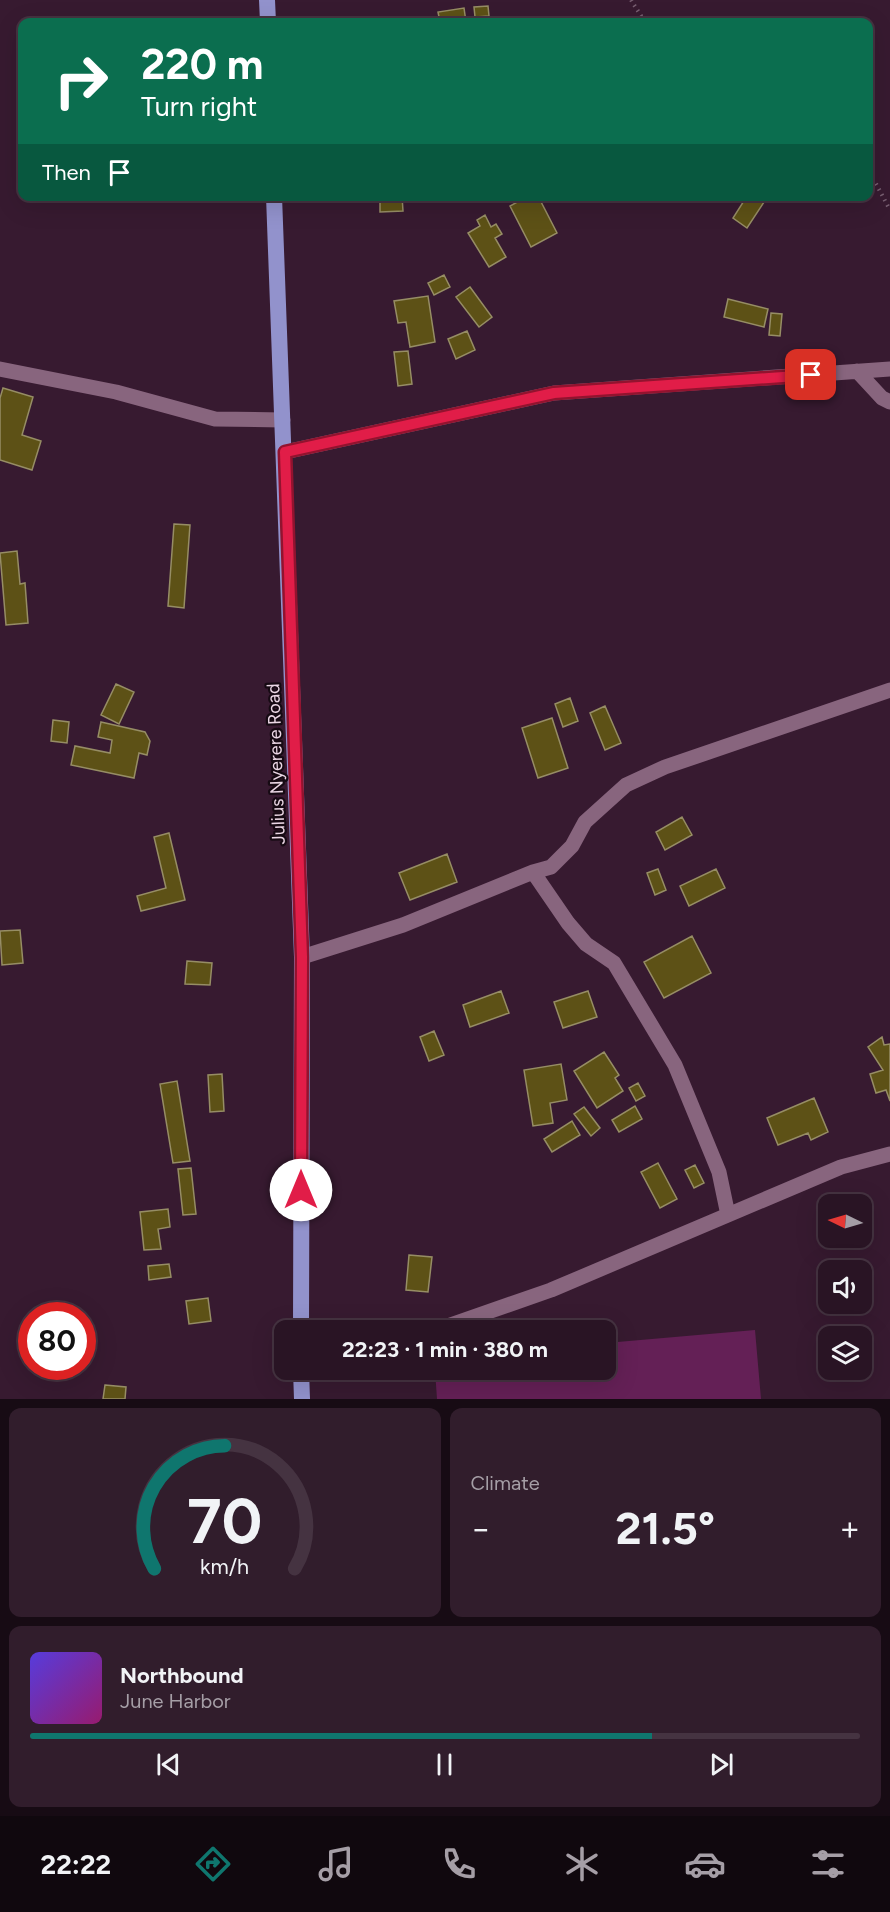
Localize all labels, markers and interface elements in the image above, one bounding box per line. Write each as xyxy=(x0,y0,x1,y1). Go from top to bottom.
text: 220 m xyxy=(141,39,263,90)
icon: right xyxy=(42,42,120,120)
text: Turn right xyxy=(141,90,257,123)
icon: arrive xyxy=(103,156,136,189)
text: Then xyxy=(42,159,91,186)
pin xyxy=(785,349,836,400)
icon: arrive xyxy=(794,358,827,391)
street label: Julius Nyerere Road xyxy=(262,683,290,845)
position arrow xyxy=(269,1158,333,1222)
north arrow xyxy=(818,1194,872,1248)
map controls xyxy=(818,1194,872,1380)
button: sound xyxy=(818,1260,872,1314)
speed limit sign: 80 xyxy=(18,1302,96,1380)
button: layers xyxy=(818,1326,872,1380)
text: 22:23 · 1 min · 380 m xyxy=(342,1336,548,1363)
text: Climate xyxy=(471,1471,540,1495)
text: 70 xyxy=(187,1484,262,1559)
text: 21.5° xyxy=(616,1501,715,1555)
text: − xyxy=(471,1509,491,1548)
text: + xyxy=(839,1509,860,1548)
text: km/h xyxy=(200,1555,249,1580)
text: Northbound xyxy=(120,1662,244,1689)
text: June Harbor xyxy=(120,1689,231,1713)
icon: previous xyxy=(152,1748,185,1781)
icon: pause xyxy=(428,1748,461,1781)
icon: next xyxy=(705,1748,738,1781)
icon: directions xyxy=(192,1843,234,1885)
icon: music xyxy=(315,1843,357,1885)
icon: phone xyxy=(438,1843,480,1885)
icon: climate xyxy=(561,1843,603,1885)
icon: car xyxy=(684,1843,726,1885)
icon: filters xyxy=(807,1843,849,1885)
text: 22:22 xyxy=(41,1848,111,1881)

